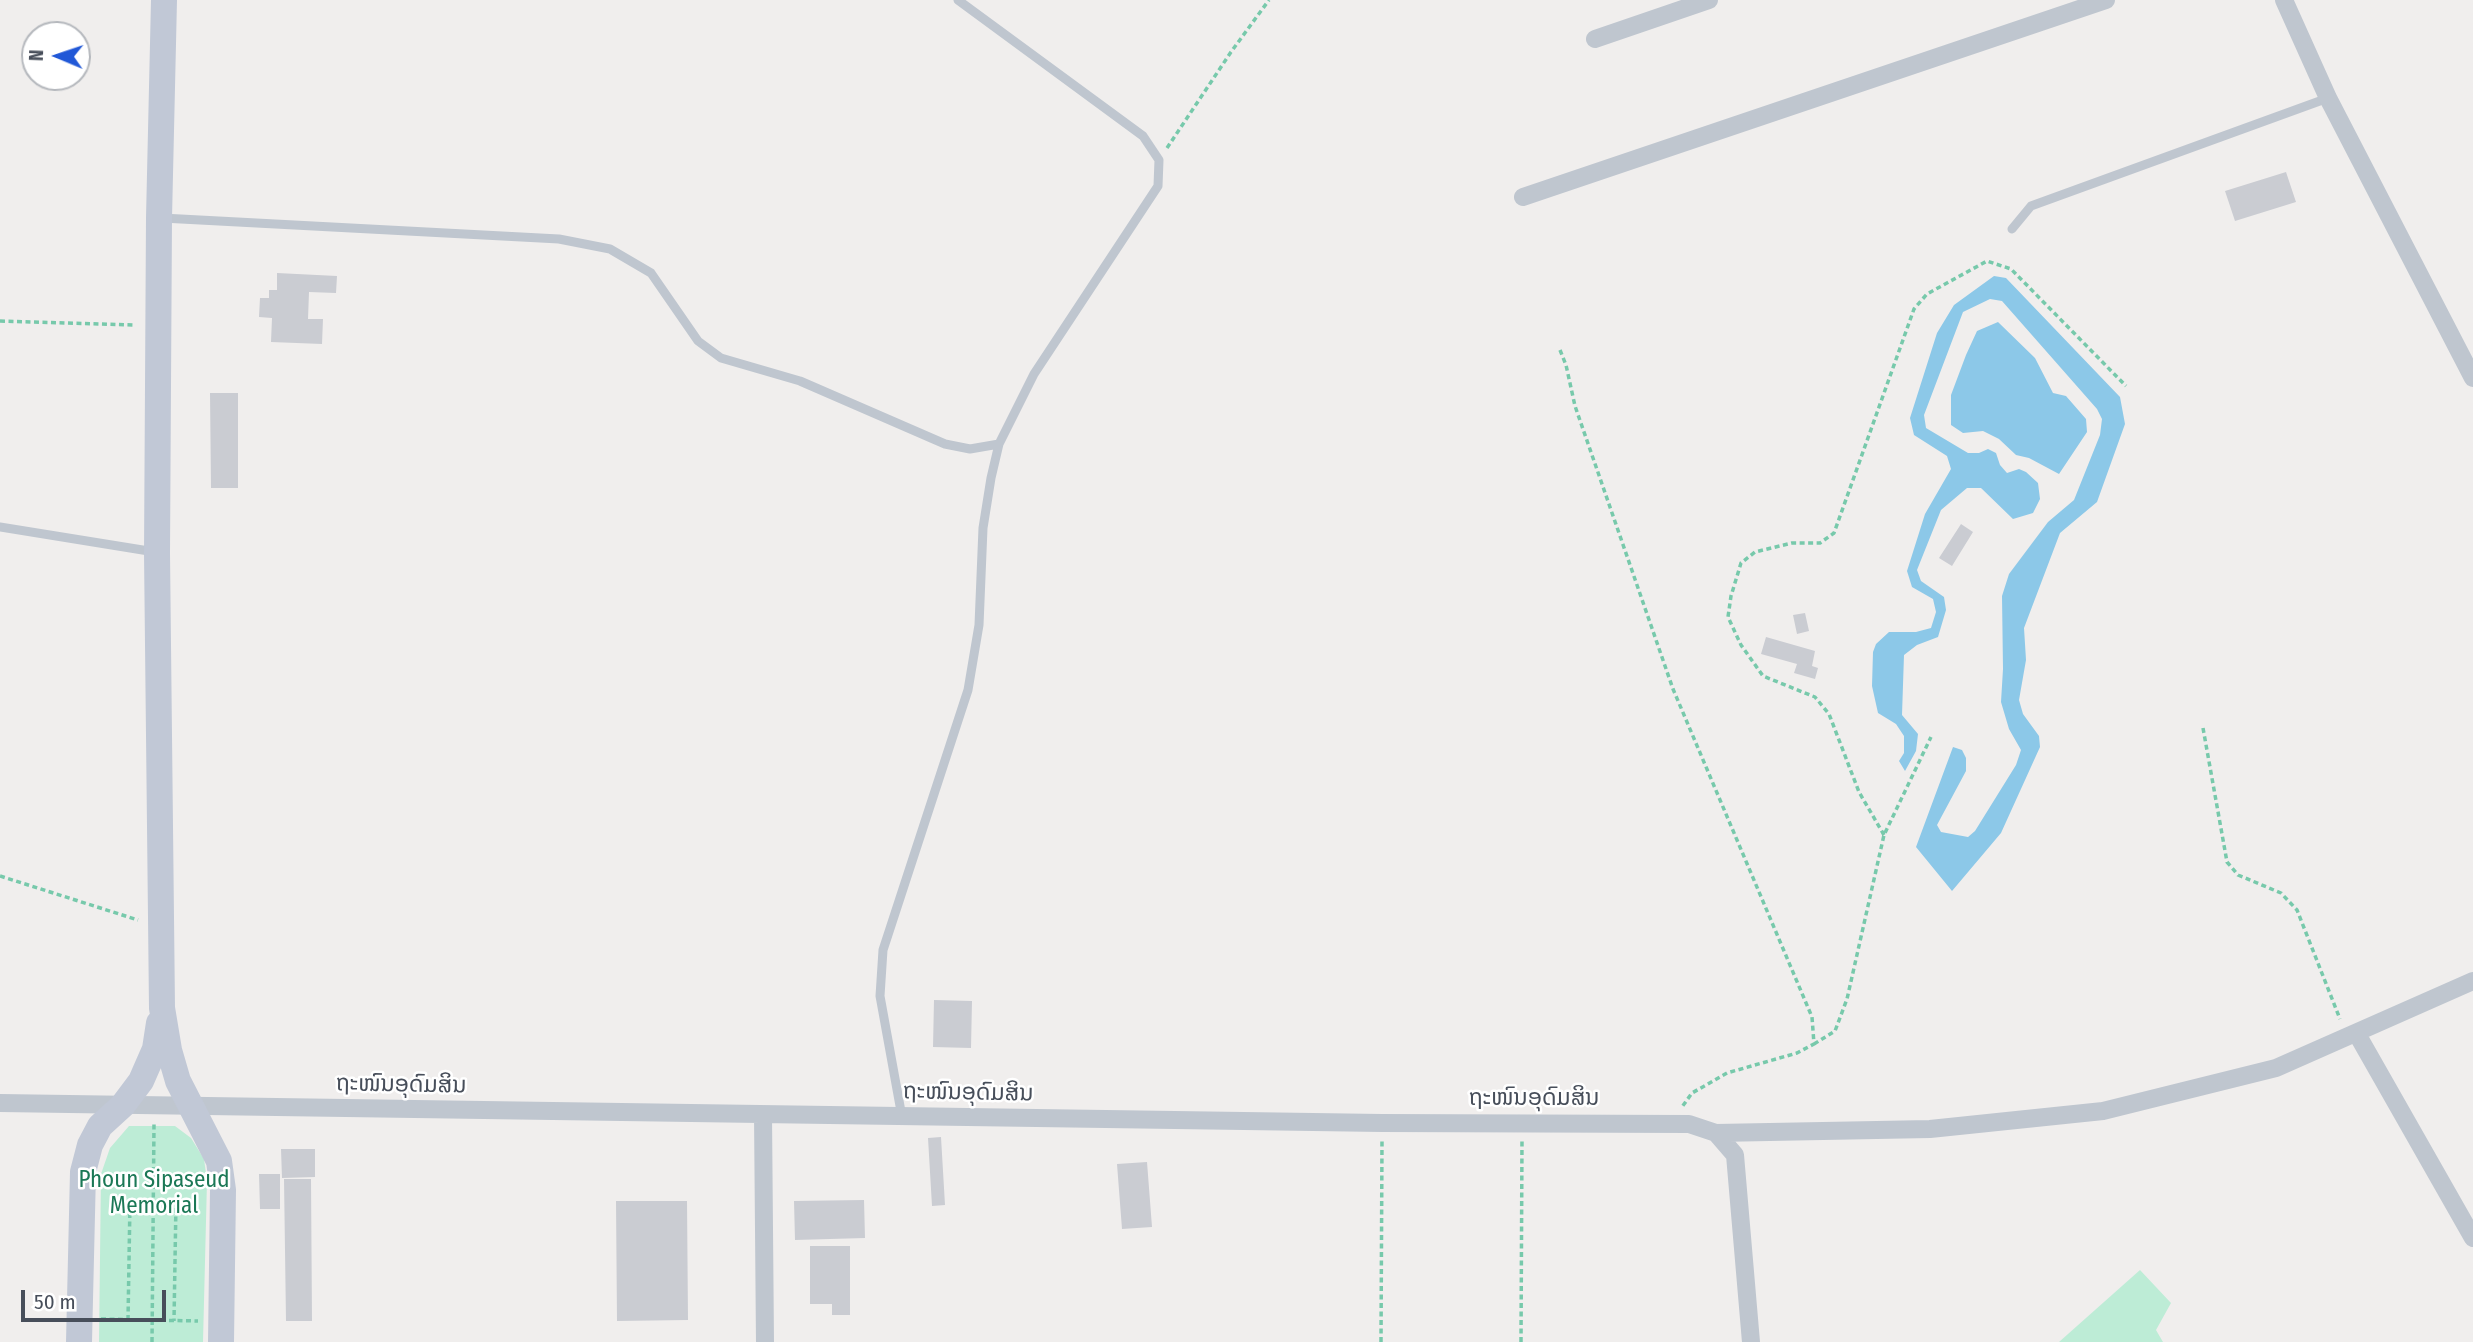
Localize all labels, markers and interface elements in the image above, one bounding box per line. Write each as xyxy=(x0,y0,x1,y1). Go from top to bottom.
north arrow xyxy=(21,21,91,91)
text: N xyxy=(25,49,48,61)
street label: ຖະໜົນອຸດົມສິນ xyxy=(335,1070,467,1100)
street label: ຖະໜົນອຸດົມສິນ xyxy=(902,1078,1034,1108)
street label: ຖະໜົນອຸດົມສິນ xyxy=(1469,1085,1599,1113)
park label: Phoun Sipaseud Memorial xyxy=(78,1167,230,1221)
scale bar xyxy=(24,1276,170,1320)
text: 50 m xyxy=(34,1289,76,1315)

